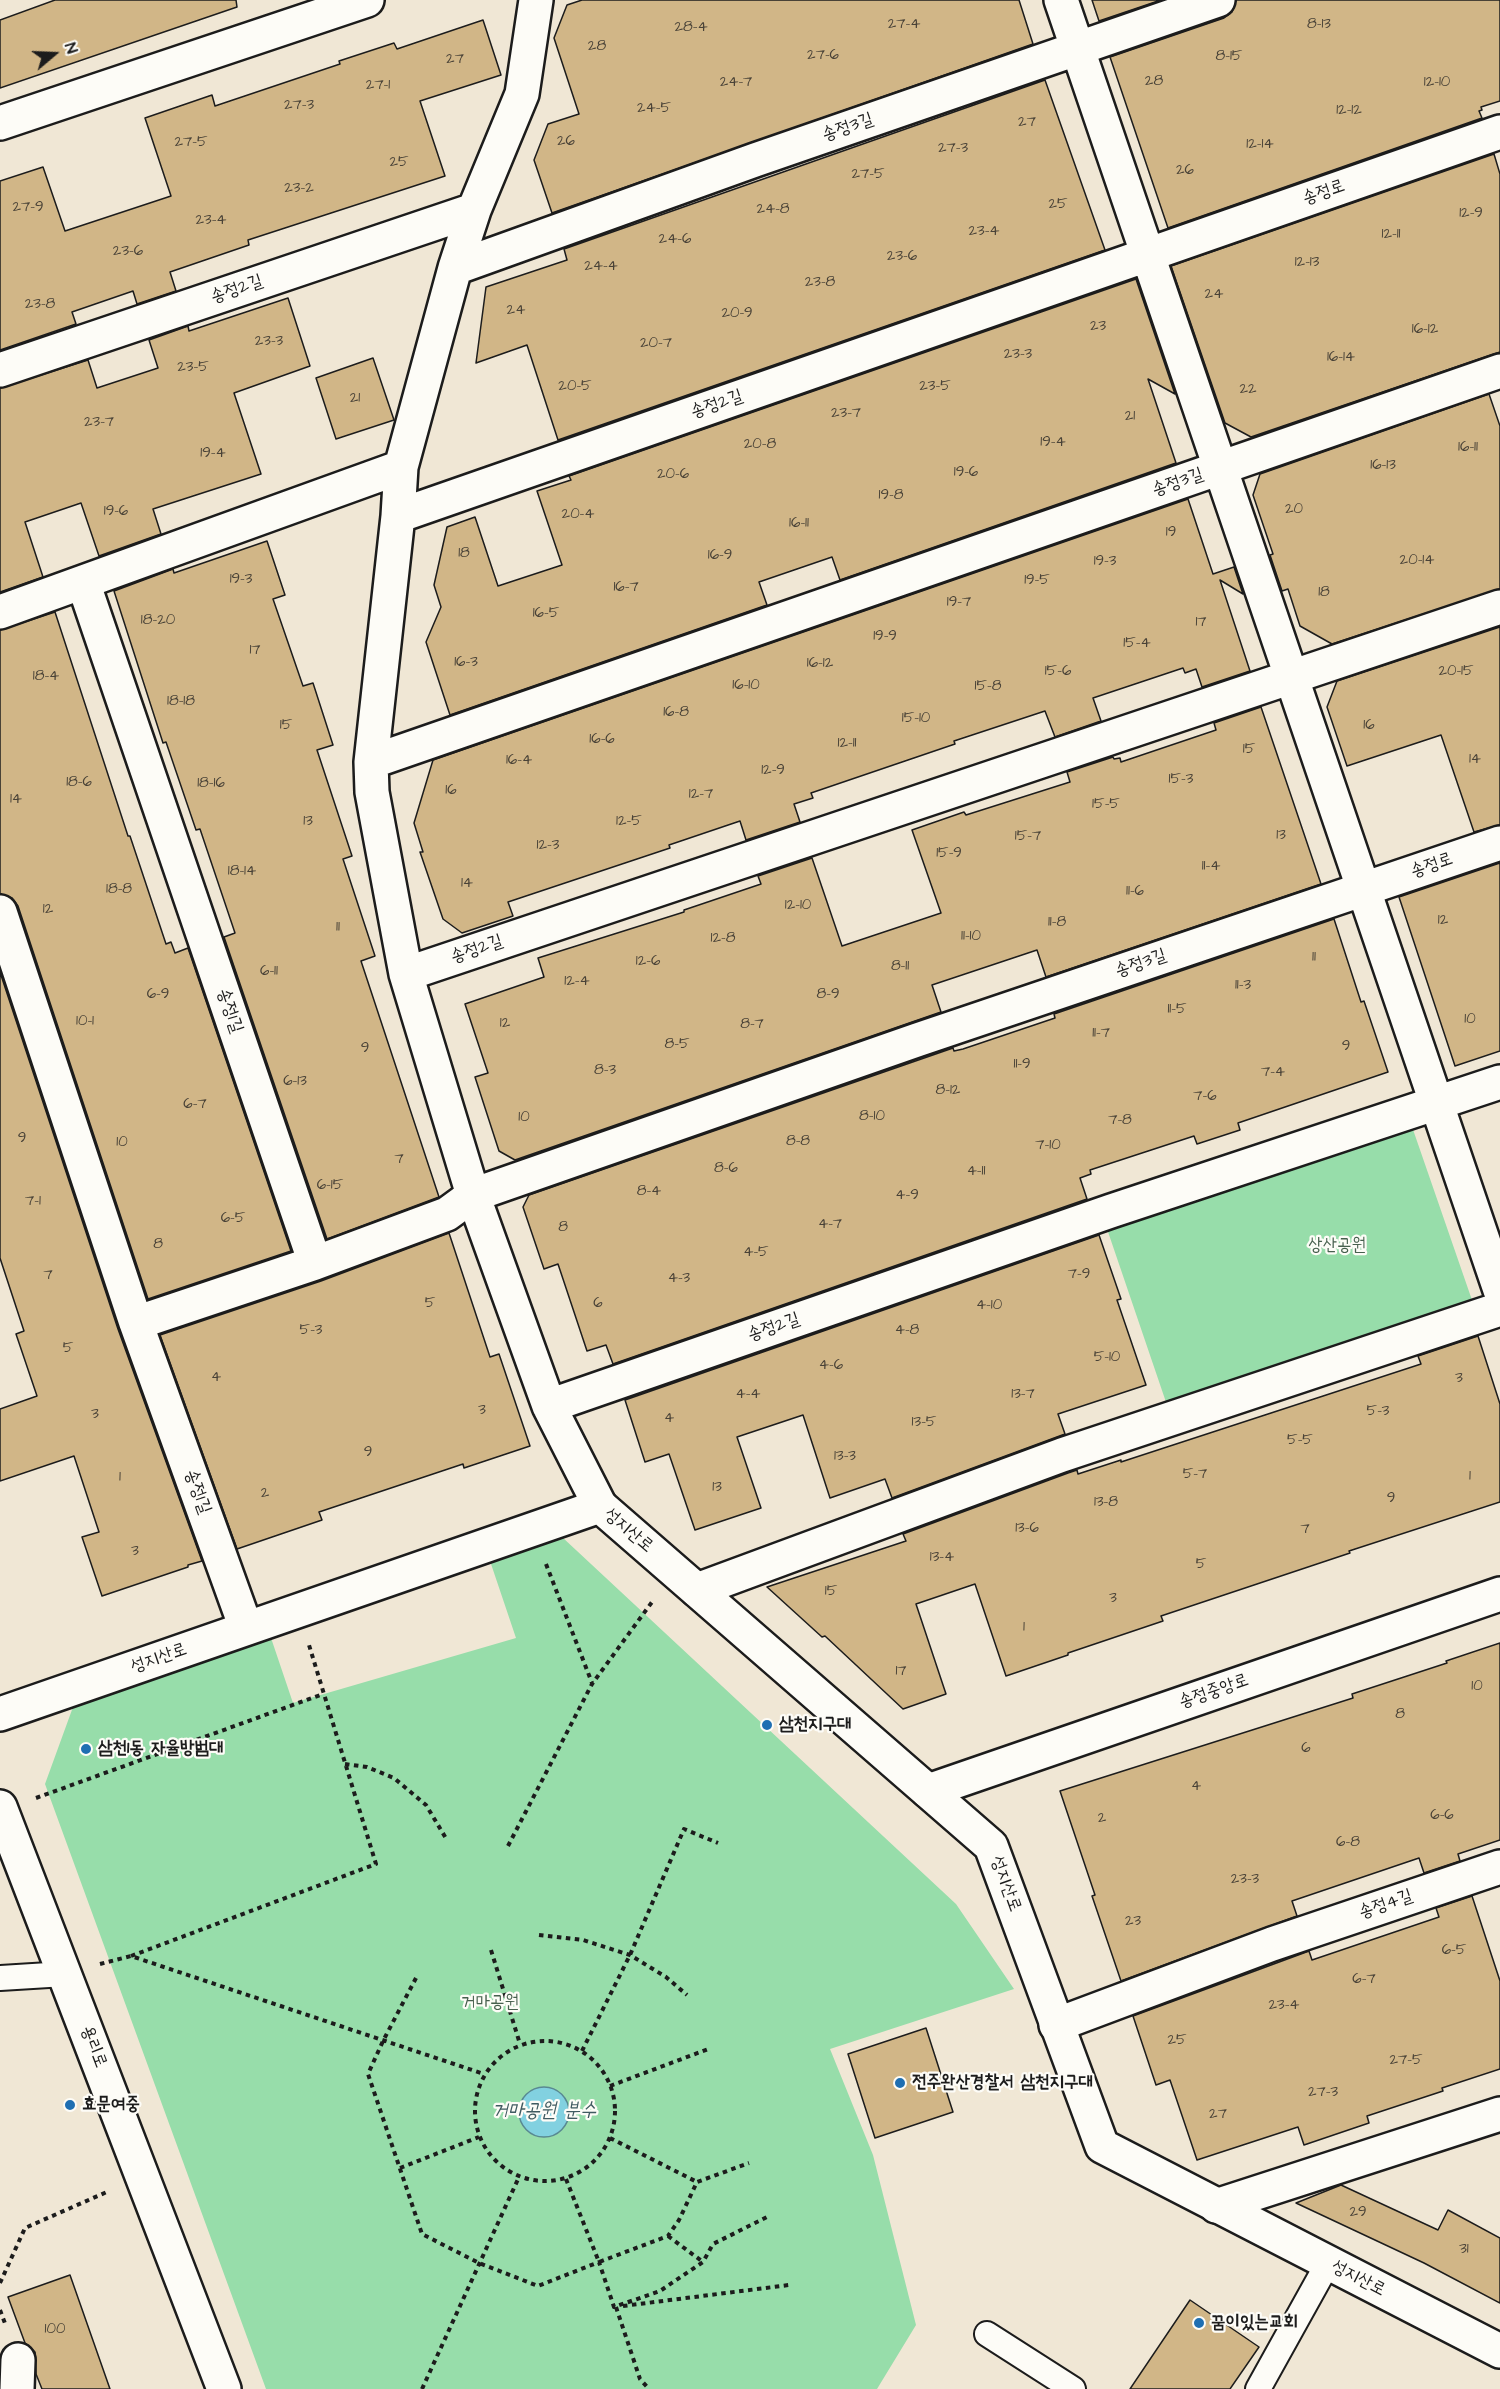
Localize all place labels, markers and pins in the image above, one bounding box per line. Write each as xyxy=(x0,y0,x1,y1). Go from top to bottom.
place label: 삼천지구대 xyxy=(779,1714,851,1736)
marker: 삼천지구대 xyxy=(760,1718,774,1732)
place label: 삼천1동 자율방범대 xyxy=(98,1738,223,1760)
marker: 삼천1동 자율방범대 xyxy=(79,1742,93,1756)
place label: 전주완산경찰서 삼천지구대 xyxy=(912,2072,1093,2094)
marker: 전주완산경찰서 삼천지구대 xyxy=(893,2076,907,2090)
place label: 효문여중 xyxy=(82,2094,140,2116)
marker: 효문여중 xyxy=(63,2098,77,2112)
place label: 꿈이있는교회 xyxy=(1211,2312,1298,2334)
marker: 꿈이있는교회 xyxy=(1192,2316,1206,2330)

